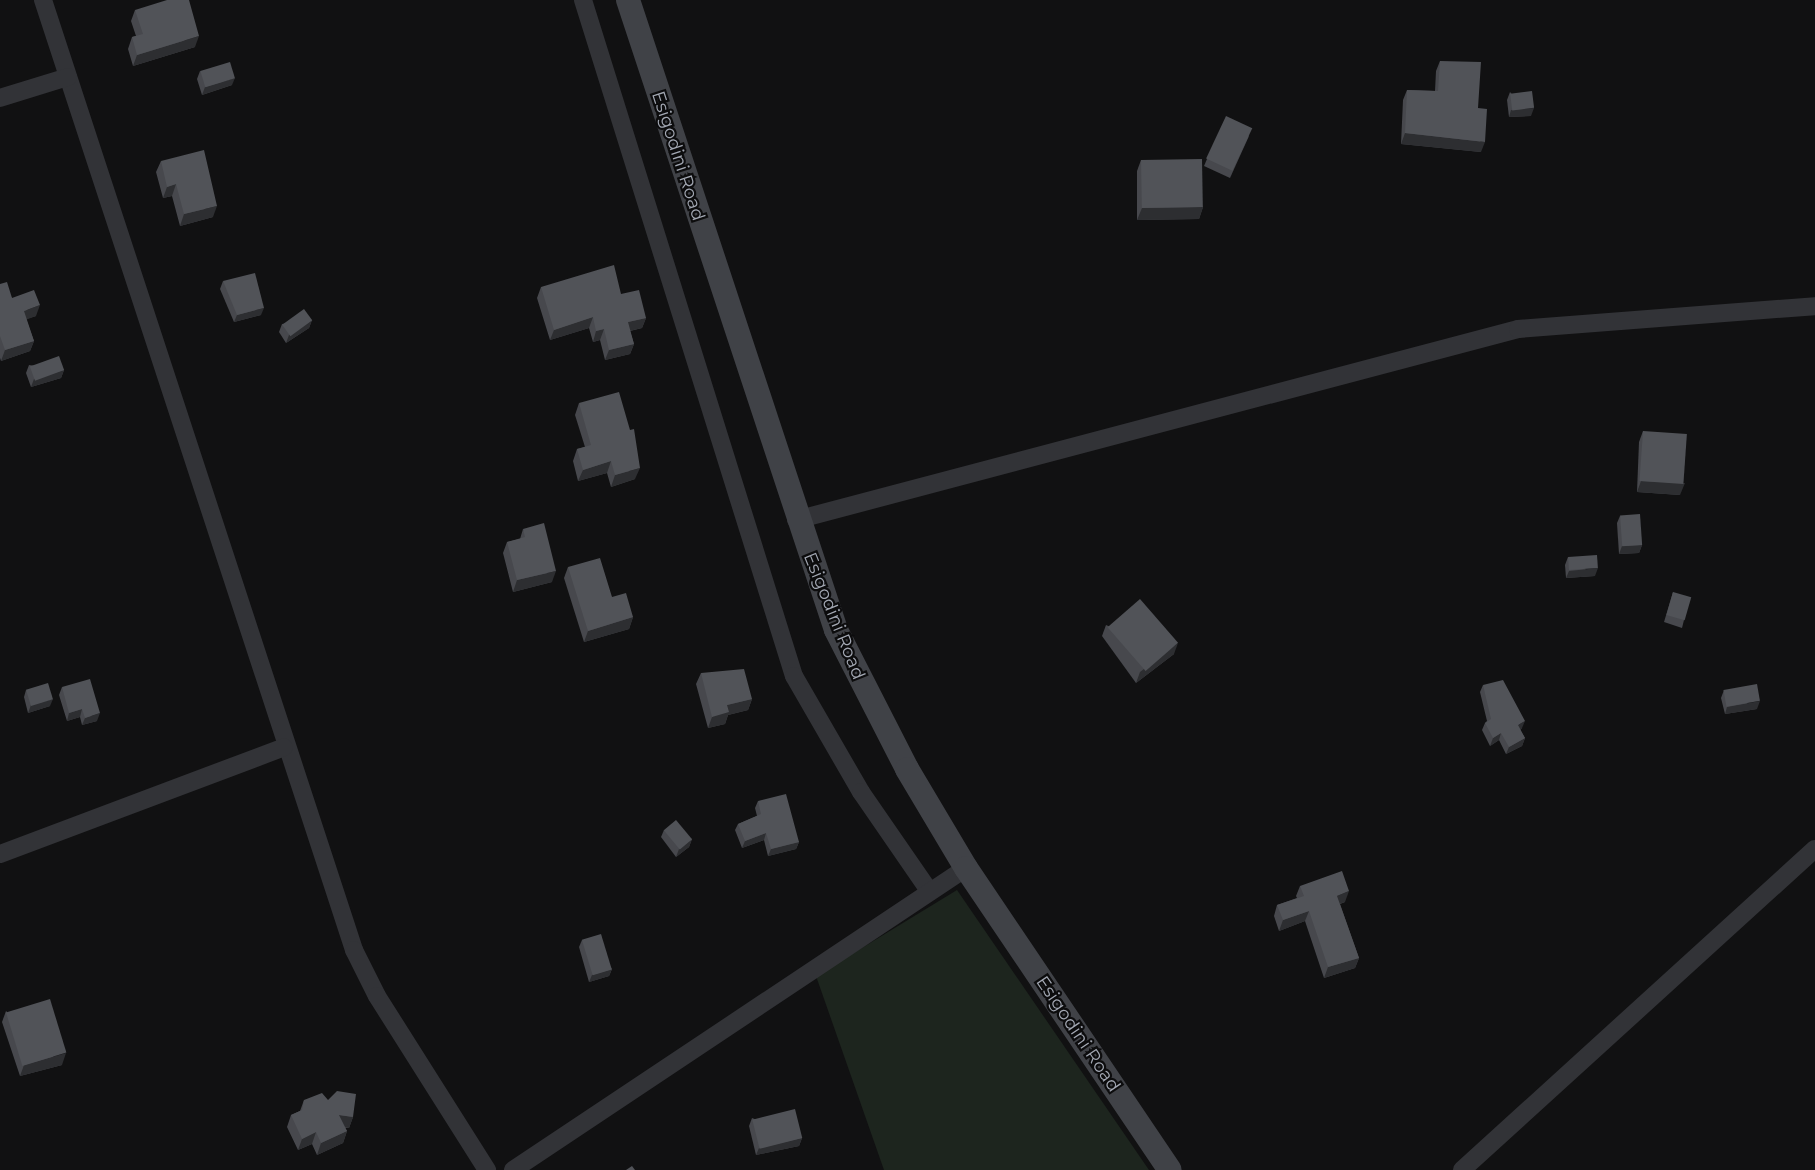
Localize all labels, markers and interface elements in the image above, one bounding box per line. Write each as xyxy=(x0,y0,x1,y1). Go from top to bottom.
street label: Esigodini Road xyxy=(647,88,709,224)
street label: Esigodini Road xyxy=(799,549,869,683)
street label: Esigodini Road xyxy=(1031,972,1125,1096)

